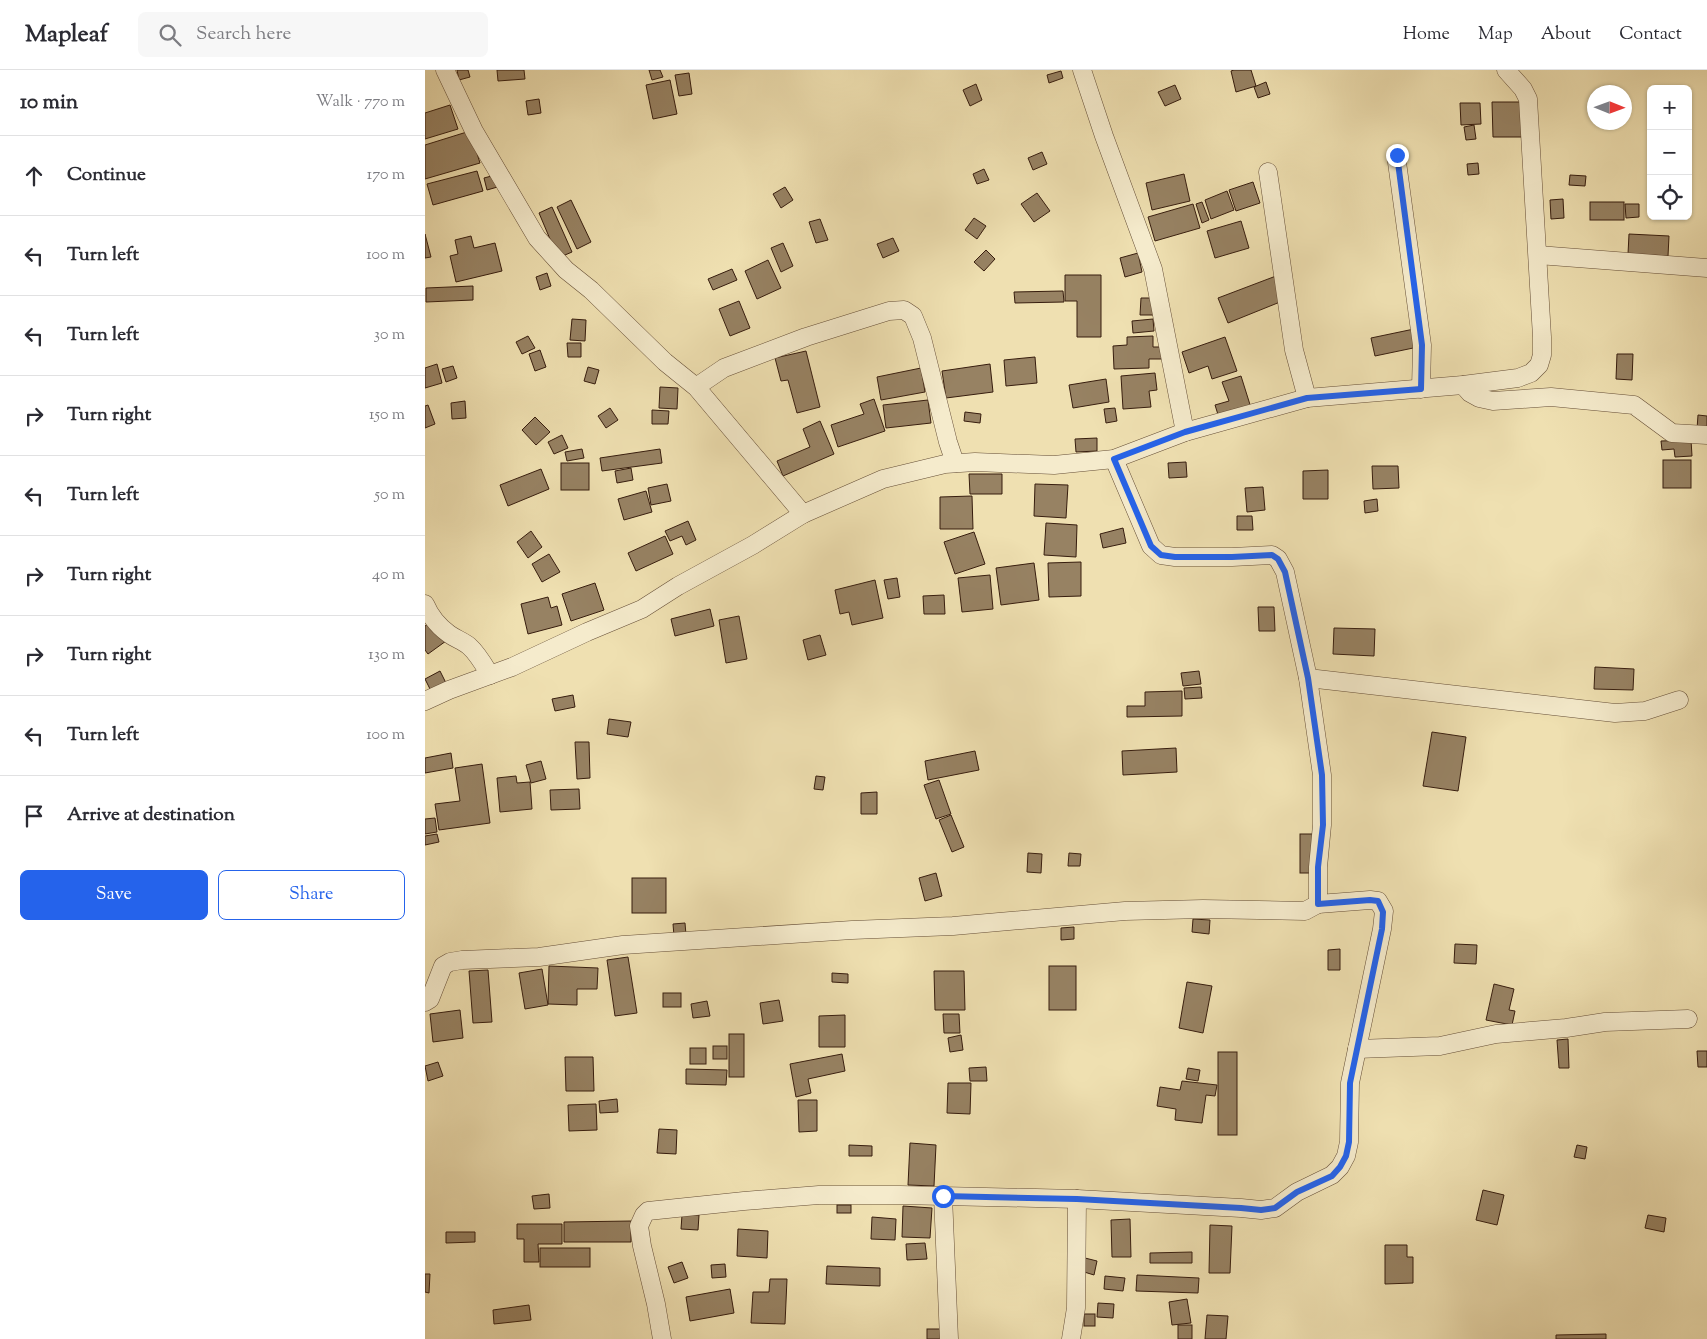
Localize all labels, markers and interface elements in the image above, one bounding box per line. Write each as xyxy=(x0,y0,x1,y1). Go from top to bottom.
search box xyxy=(138,12,488,57)
text: Mapleaf xyxy=(25,18,108,52)
icon: search xyxy=(156,21,184,49)
text: Search here xyxy=(196,21,291,48)
text: Home xyxy=(1403,22,1450,48)
text: Map xyxy=(1478,22,1513,48)
text: About xyxy=(1541,22,1591,48)
text: Contact xyxy=(1619,22,1682,48)
north arrow xyxy=(1587,85,1632,130)
map controls xyxy=(1647,85,1692,220)
button: + xyxy=(1647,85,1692,130)
text: 10 min xyxy=(20,88,78,118)
text: Walk · 770 m xyxy=(316,91,405,114)
button: − xyxy=(1647,130,1692,175)
route end xyxy=(1386,144,1409,167)
icon: ahead xyxy=(20,162,48,190)
text: Continue xyxy=(67,162,146,189)
text: 170 m xyxy=(367,164,405,187)
button: locate xyxy=(1647,175,1692,220)
icon: left xyxy=(20,242,48,270)
text: Turn left xyxy=(67,242,139,269)
text: 100 m xyxy=(366,244,405,267)
icon: left xyxy=(20,322,48,350)
text: Turn left xyxy=(67,322,139,349)
text: 30 m xyxy=(374,324,405,347)
icon: right xyxy=(20,402,48,430)
text: Turn right xyxy=(67,402,151,429)
text: 150 m xyxy=(369,404,405,427)
icon: left xyxy=(20,482,48,510)
text: Turn left xyxy=(67,482,139,509)
text: 50 m xyxy=(374,484,405,507)
icon: right xyxy=(20,562,48,590)
text: Turn right xyxy=(67,562,151,589)
text: 40 m xyxy=(372,564,405,587)
icon: right xyxy=(20,642,48,670)
text: Turn right xyxy=(67,642,151,669)
text: 130 m xyxy=(368,644,405,667)
icon: left xyxy=(20,722,48,750)
text: Turn left xyxy=(67,722,139,749)
text: 100 m xyxy=(366,724,405,747)
icon: arrive xyxy=(20,802,48,830)
text: Arrive at destination xyxy=(67,802,235,829)
button: Save xyxy=(20,870,208,920)
button: Share xyxy=(218,870,405,920)
route start xyxy=(932,1185,955,1208)

